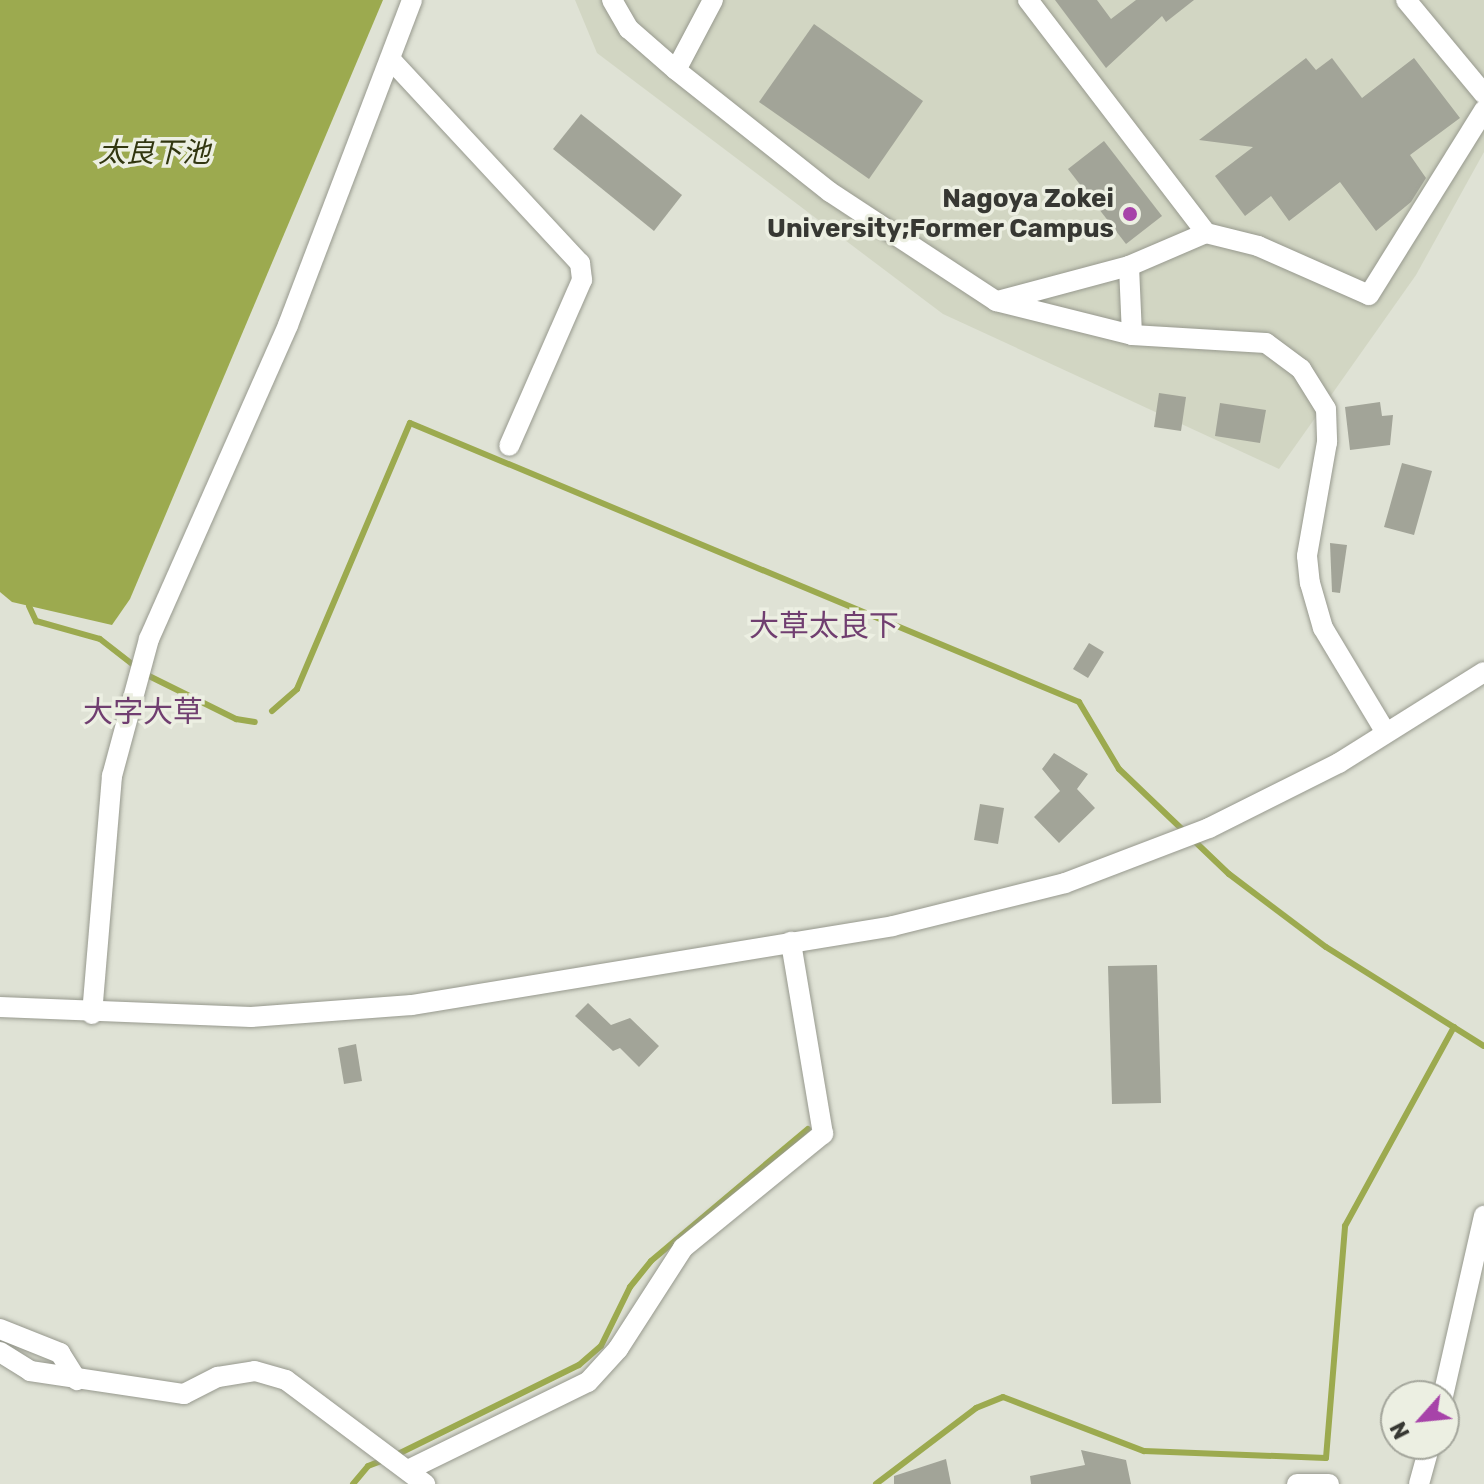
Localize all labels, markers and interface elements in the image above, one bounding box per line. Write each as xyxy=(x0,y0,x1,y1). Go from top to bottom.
water label: 太良下池 xyxy=(98,136,210,170)
place label: Nagoya Zokei University;Former Campus xyxy=(767,183,1114,244)
marker: Nagoya Zokei University;Former Campus xyxy=(1121,205,1139,223)
district label: 大草太良下 xyxy=(749,608,899,644)
district label: 大字大草 xyxy=(83,694,203,730)
north arrow xyxy=(1380,1380,1460,1460)
text: N xyxy=(1384,1417,1416,1443)

